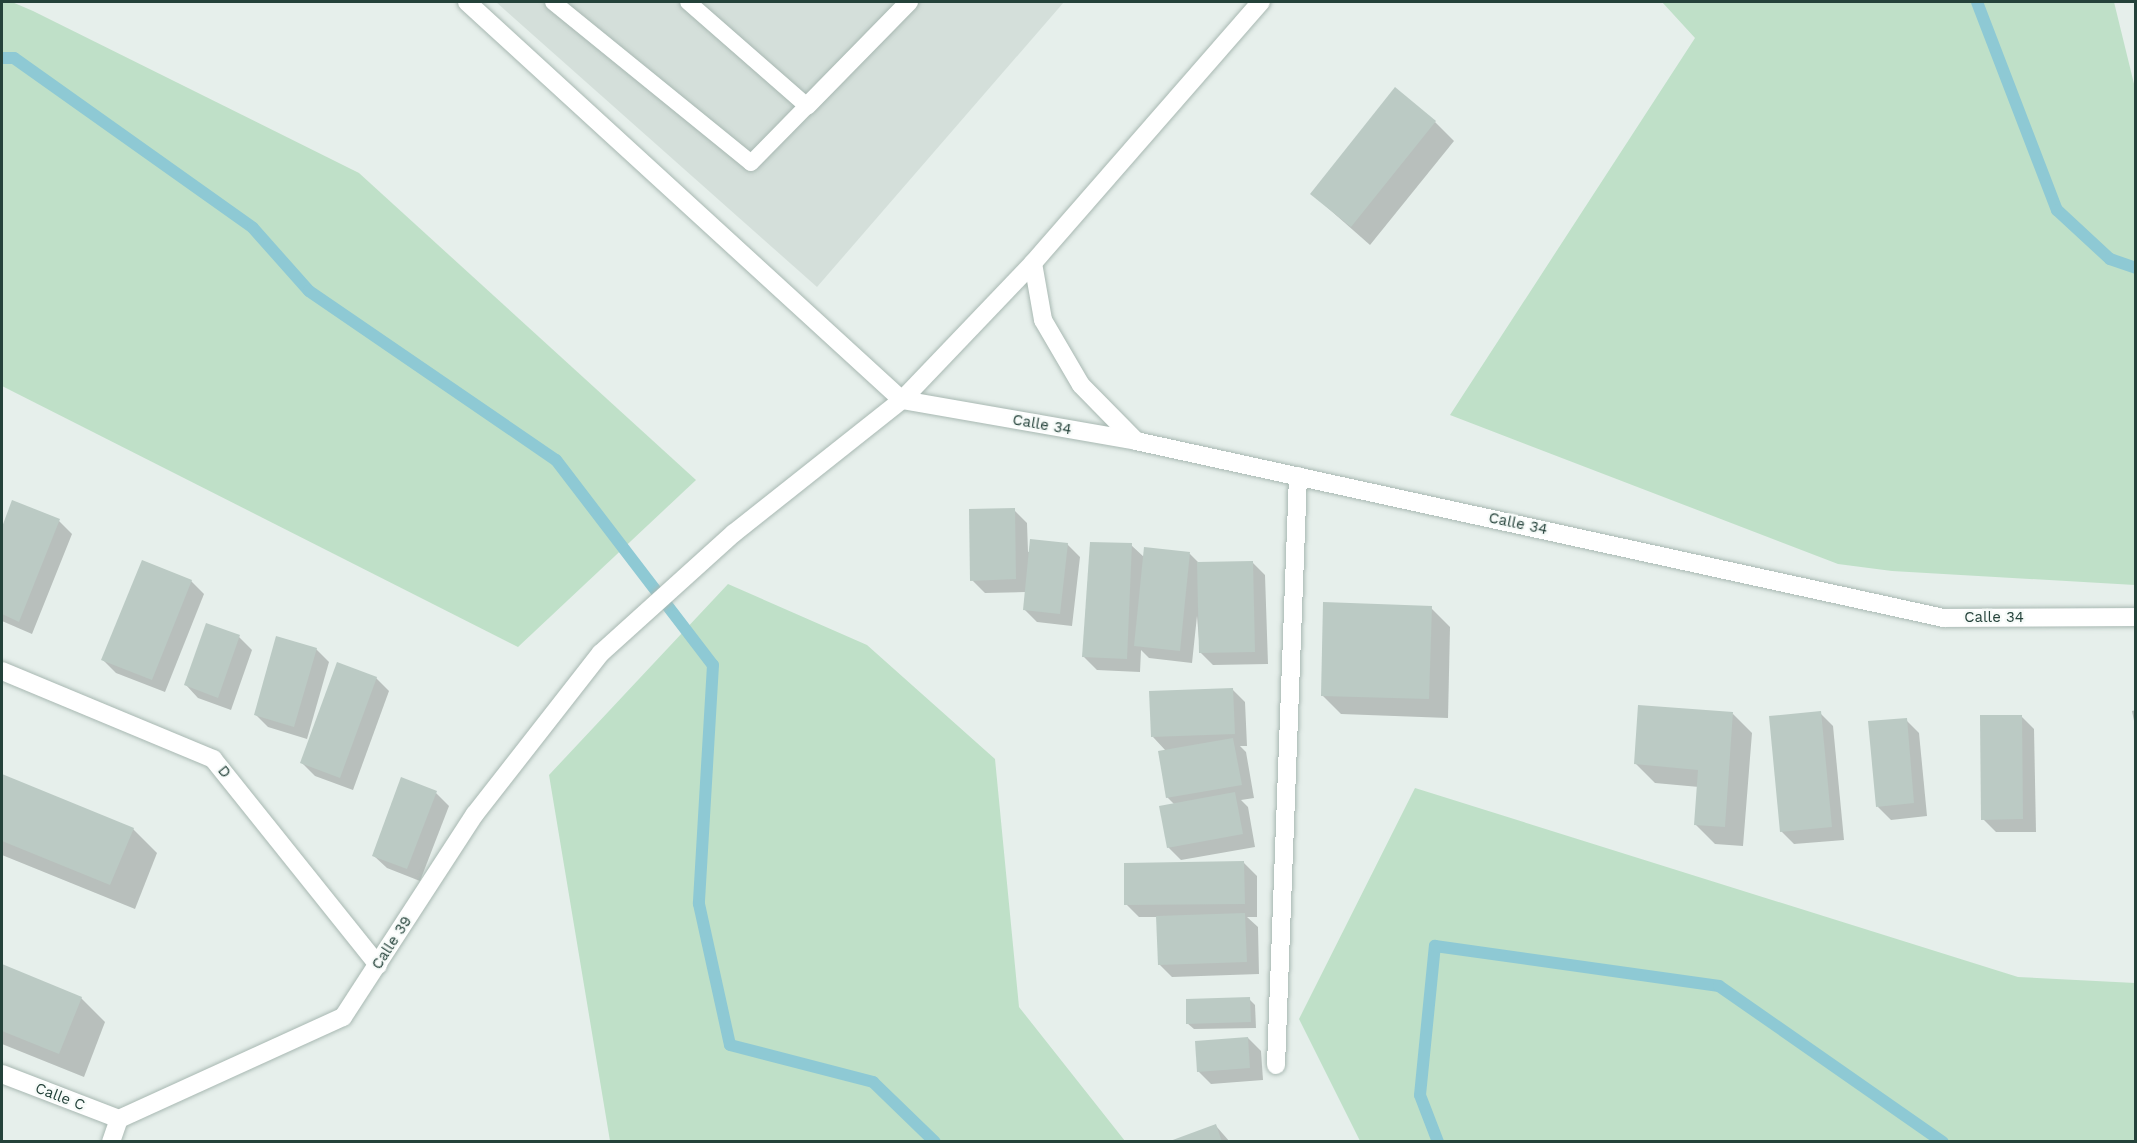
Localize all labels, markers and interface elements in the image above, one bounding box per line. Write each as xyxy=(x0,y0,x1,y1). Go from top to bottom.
street label: Calle 34 xyxy=(1011,411,1073,439)
street label: Calle 34 xyxy=(1487,509,1549,539)
street label: Calle 34 xyxy=(1964,609,2024,627)
street label: D xyxy=(214,762,234,782)
street label: Calle 39 xyxy=(368,913,416,973)
street label: Calle C xyxy=(32,1079,88,1115)

